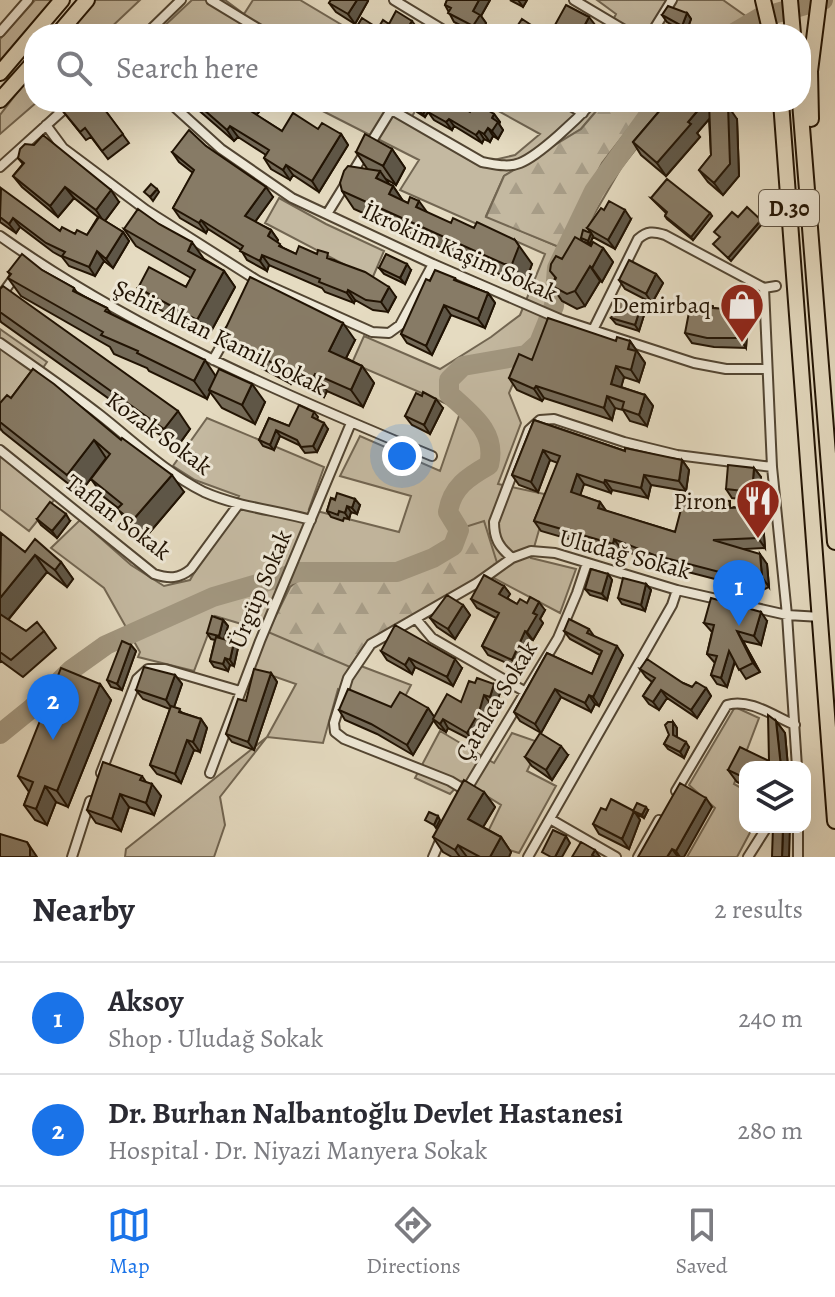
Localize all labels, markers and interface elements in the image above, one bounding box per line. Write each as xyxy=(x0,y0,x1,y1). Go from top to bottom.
search box xyxy=(24,24,811,112)
icon: search xyxy=(52,46,96,90)
text: Search here xyxy=(116,48,259,88)
road number: D.30 xyxy=(759,190,819,226)
street label: İkrokim Kaşim Sokak xyxy=(357,195,563,310)
street label: Şehit Altan Kamil Sokak xyxy=(108,271,332,403)
shop icon: Demirbaq xyxy=(718,281,766,344)
place label: Demirbaq xyxy=(612,289,711,321)
street label: Kozak Sokak xyxy=(99,384,219,482)
your location xyxy=(382,436,422,476)
street label: Taflan Sokak xyxy=(59,467,177,567)
restaurant icon: Piron xyxy=(734,477,782,540)
place label: Piron xyxy=(673,485,727,517)
street label: Uludağ Sokak xyxy=(556,521,694,587)
street label: Ürgüp Sokak xyxy=(221,525,299,653)
pin: 1 xyxy=(713,560,765,626)
street label: Çatalca Sokak xyxy=(447,635,545,767)
pin: 2 xyxy=(27,674,79,740)
map controls xyxy=(739,761,811,833)
button: layers xyxy=(739,761,811,833)
text: Nearby xyxy=(32,886,135,933)
text: 2 results xyxy=(714,892,803,927)
text: Aksoy xyxy=(108,981,183,1021)
text: 1 xyxy=(53,1001,63,1036)
text: 240 m xyxy=(738,1001,803,1036)
text: Shop · Uludağ Sokak xyxy=(108,1021,324,1056)
text: Dr. Burhan Nalbantoğlu Devlet Hastanesi xyxy=(108,1093,623,1133)
text: 2 xyxy=(52,1113,64,1148)
text: 280 m xyxy=(737,1113,803,1148)
text: Hospital · Dr. Niyazi Manyera Sokak xyxy=(108,1133,487,1168)
tab: Map xyxy=(107,1203,151,1281)
tab: Directions xyxy=(366,1203,461,1281)
tab: Saved xyxy=(675,1203,728,1281)

